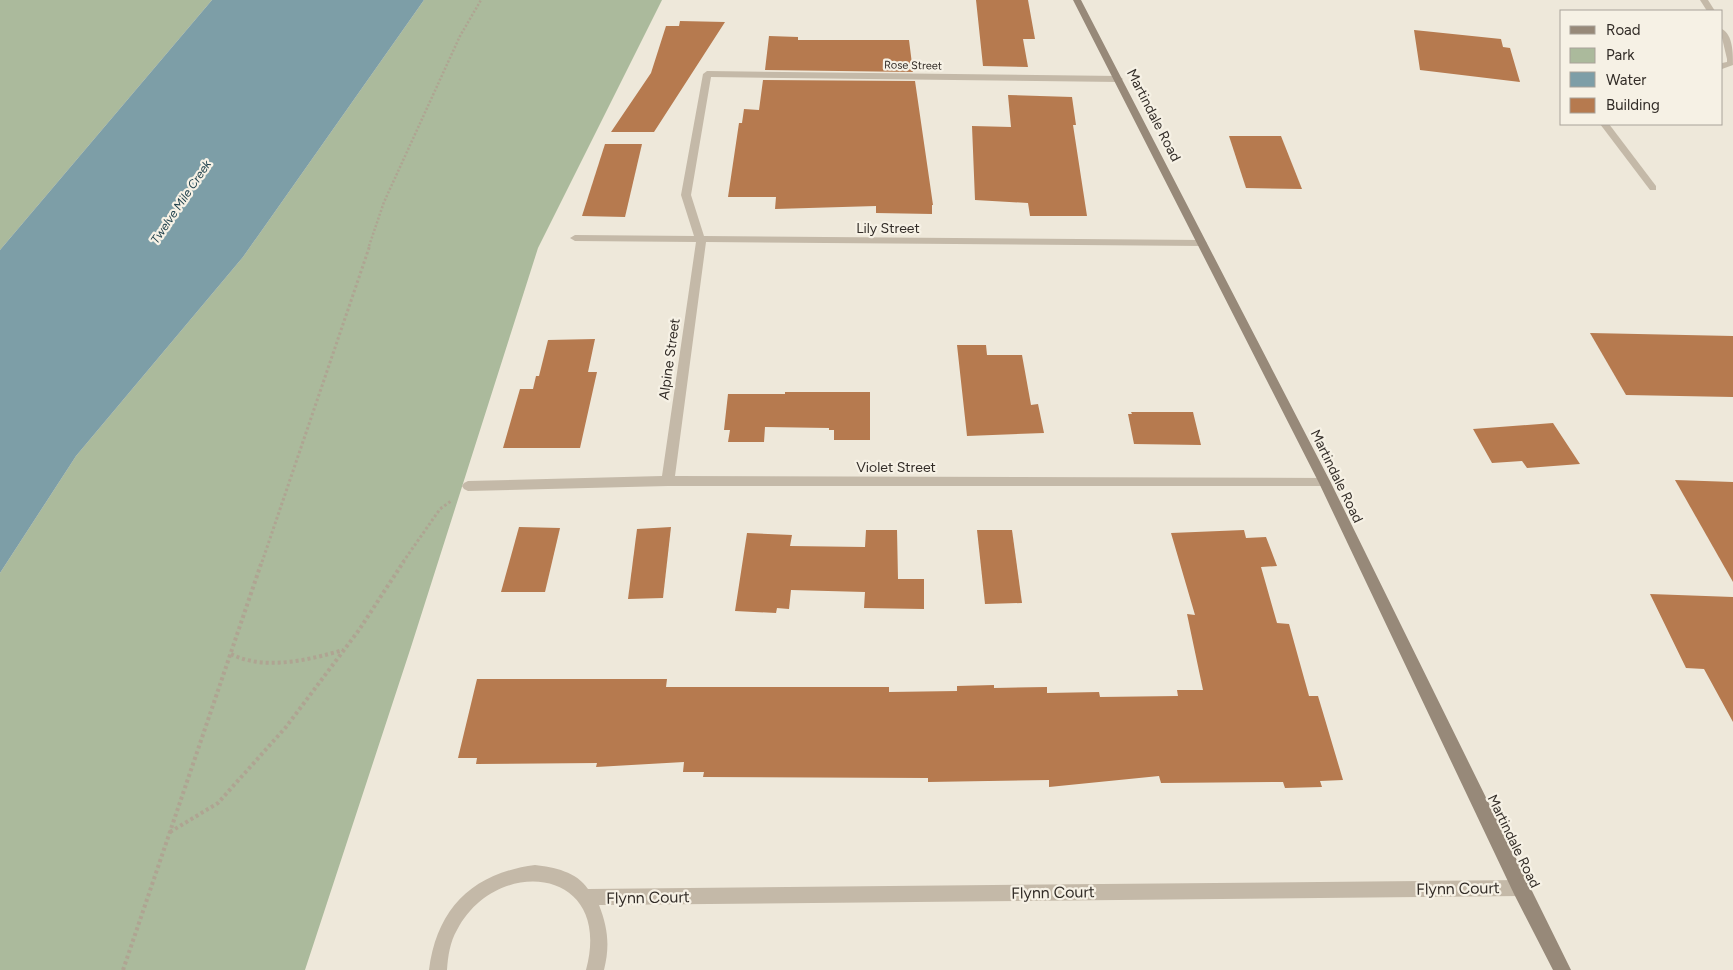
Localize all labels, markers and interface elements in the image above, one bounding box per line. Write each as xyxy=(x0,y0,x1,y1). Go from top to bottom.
legend xyxy=(1560,10,1723,125)
text: Road xyxy=(1606,21,1641,39)
text: Park xyxy=(1606,46,1635,64)
street label: Rose Street xyxy=(884,58,942,73)
street label: Martindale Road xyxy=(1123,66,1184,164)
text: Water xyxy=(1606,71,1646,89)
text: Building xyxy=(1606,96,1660,114)
water label: Twelve Mile Creek xyxy=(148,157,215,246)
street label: Lily Street xyxy=(856,220,920,237)
street label: Alpine Street xyxy=(655,317,684,401)
street label: Martindale Road xyxy=(1307,427,1367,526)
street label: Violet Street xyxy=(856,459,936,476)
street label: Martindale Road xyxy=(1484,792,1544,891)
street label: Flynn Court xyxy=(1416,878,1500,899)
street label: Flynn Court xyxy=(1011,882,1095,903)
street label: Flynn Court xyxy=(606,887,690,908)

